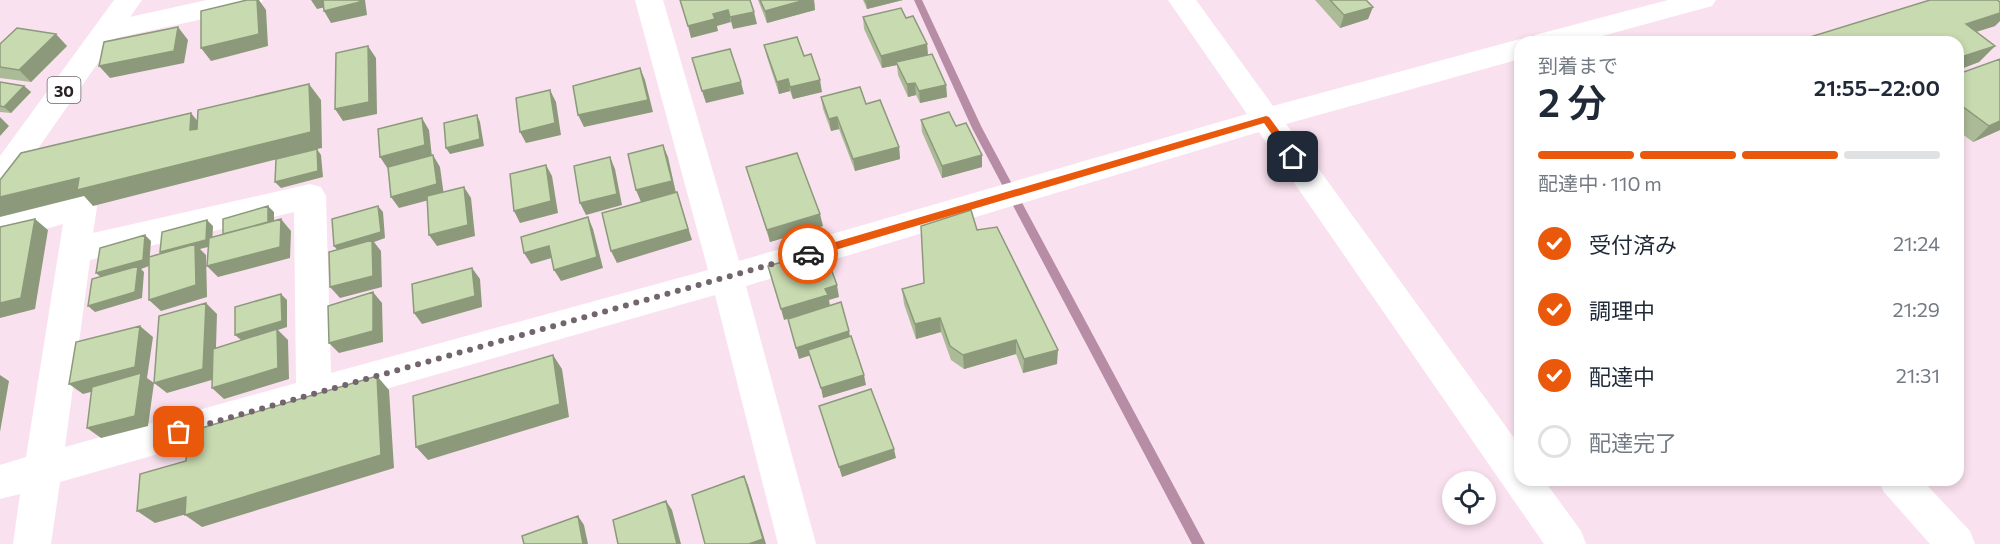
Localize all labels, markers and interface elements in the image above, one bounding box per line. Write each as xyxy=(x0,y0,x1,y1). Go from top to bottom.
text: 到着まで xyxy=(1538,53,1618,77)
text: 21:55–22:00 xyxy=(1814,74,1940,101)
road number: 30 xyxy=(48,77,80,103)
text: 2 分 xyxy=(1538,77,1606,125)
pin xyxy=(1267,131,1318,182)
icon: home xyxy=(1276,140,1309,173)
text: 配達中 · 110 m xyxy=(1538,171,1662,195)
courier xyxy=(778,224,838,284)
icon: check xyxy=(1538,227,1571,260)
text: 受付済み xyxy=(1589,231,1677,258)
text: 21:24 xyxy=(1893,231,1940,255)
icon: car xyxy=(792,238,825,271)
icon: check xyxy=(1538,293,1571,326)
text: 調理中 xyxy=(1589,297,1655,324)
text: 21:29 xyxy=(1892,297,1940,321)
icon: check xyxy=(1538,359,1571,392)
text: 配達中 xyxy=(1589,363,1655,390)
text: 21:31 xyxy=(1896,363,1940,387)
pin xyxy=(153,406,204,457)
icon: bag xyxy=(162,415,195,448)
text: 配達完了 xyxy=(1589,429,1677,456)
map controls xyxy=(1442,471,1496,525)
button: locate xyxy=(1442,471,1496,525)

